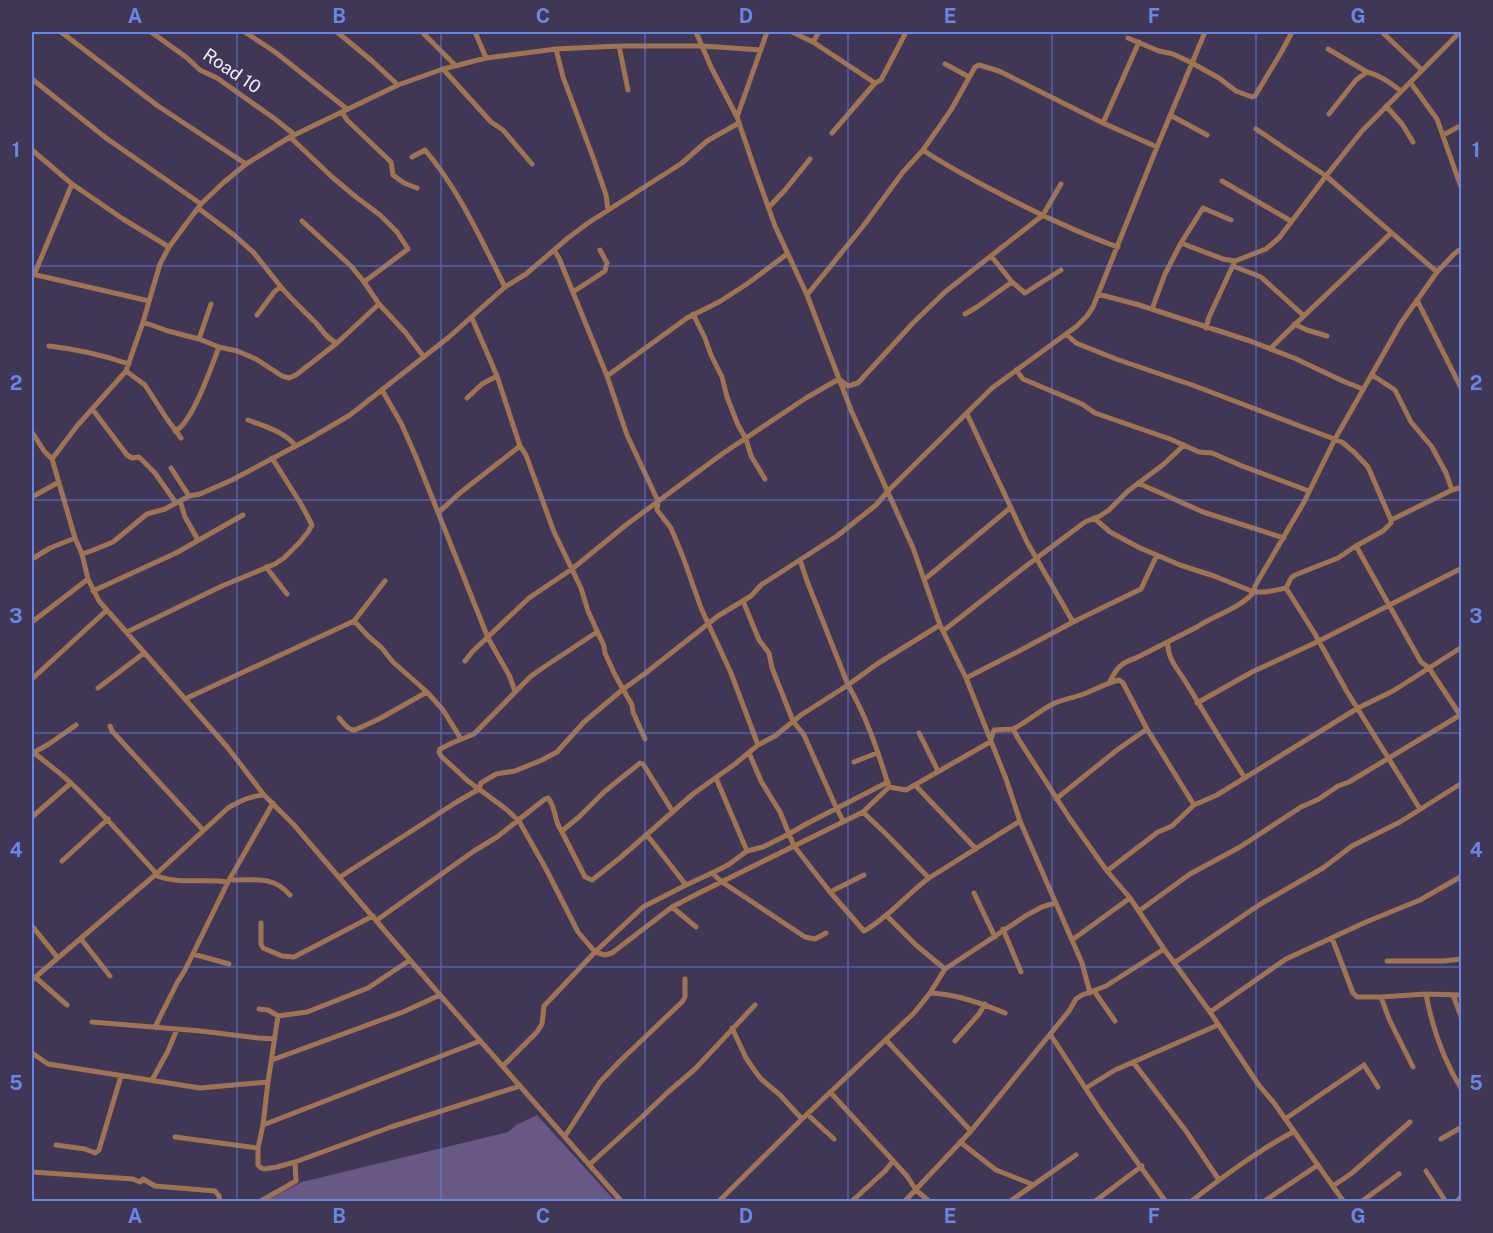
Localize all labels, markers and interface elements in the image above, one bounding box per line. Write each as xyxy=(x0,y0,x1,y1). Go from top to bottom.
text: A xyxy=(128,4,142,28)
text: B xyxy=(332,4,346,28)
text: C xyxy=(536,4,550,28)
text: D xyxy=(739,4,753,28)
text: E xyxy=(944,4,956,28)
text: F xyxy=(1148,4,1160,28)
text: G xyxy=(1350,4,1366,28)
street label: Road 10 xyxy=(199,44,265,98)
text: 1 xyxy=(12,138,20,162)
text: 1 xyxy=(1472,138,1480,162)
text: 2 xyxy=(10,371,22,395)
text: 2 xyxy=(1470,371,1482,395)
text: 3 xyxy=(9,604,23,628)
text: 3 xyxy=(1469,604,1483,628)
text: 4 xyxy=(9,838,23,862)
text: 4 xyxy=(1469,838,1483,862)
text: 5 xyxy=(9,1071,23,1095)
text: 5 xyxy=(1469,1071,1483,1095)
text: A xyxy=(128,1204,142,1228)
text: B xyxy=(332,1204,346,1228)
text: C xyxy=(536,1204,550,1228)
text: D xyxy=(739,1204,753,1228)
text: E xyxy=(944,1204,956,1228)
text: F xyxy=(1148,1204,1160,1228)
text: G xyxy=(1350,1204,1366,1228)

